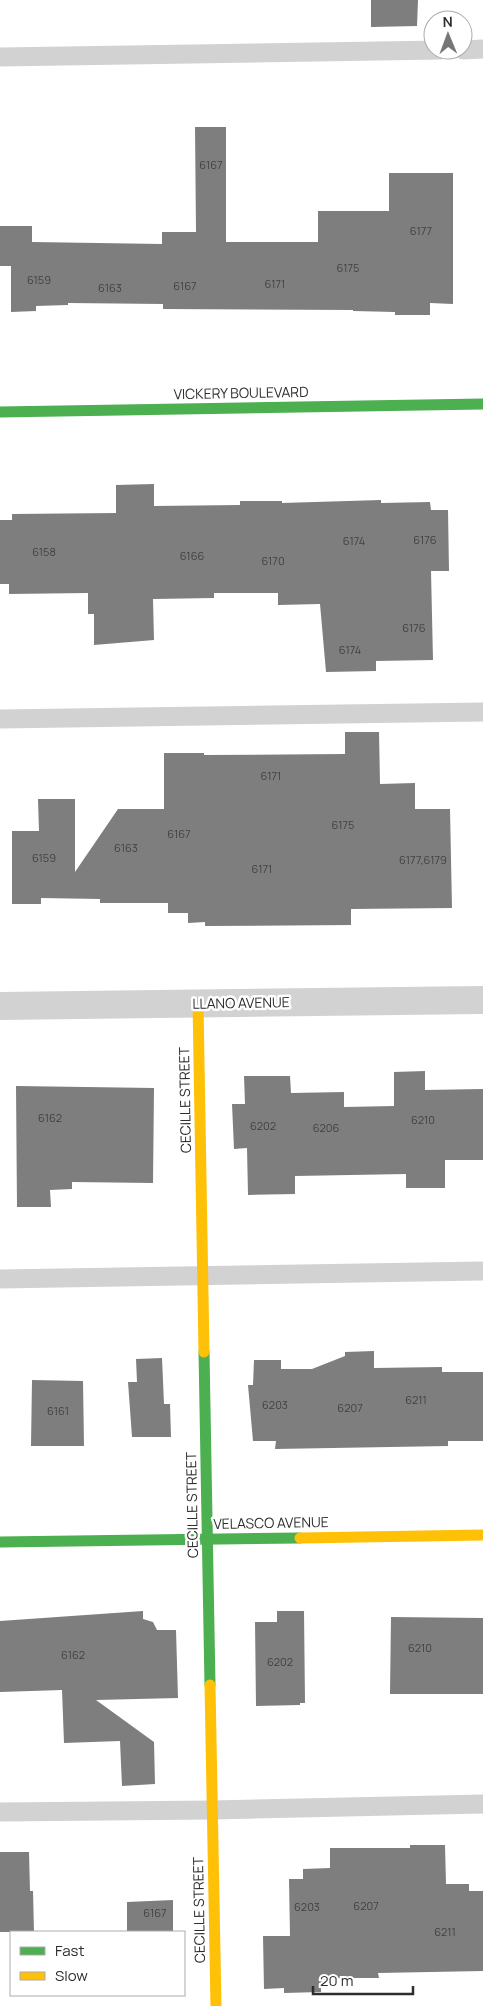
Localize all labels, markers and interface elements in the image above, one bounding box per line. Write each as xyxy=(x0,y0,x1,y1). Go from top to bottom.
north arrow xyxy=(423,10,473,60)
text: N xyxy=(443,12,453,31)
house number: 6167 xyxy=(199,157,223,172)
house number: 6177 xyxy=(410,223,432,238)
house number: 6175 xyxy=(337,260,359,275)
house number: 6159 xyxy=(27,272,51,287)
house number: 6171 xyxy=(265,276,285,291)
house number: 6167 xyxy=(173,278,197,293)
house number: 6163 xyxy=(98,280,122,295)
street label: VICKERY BOULEVARD xyxy=(173,382,309,403)
house number: 6176 xyxy=(413,532,437,547)
house number: 6174 xyxy=(343,533,365,548)
house number: 6158 xyxy=(32,544,56,559)
house number: 6166 xyxy=(180,548,204,563)
house number: 6170 xyxy=(261,553,285,568)
house number: 6176 xyxy=(402,620,426,635)
house number: 6174 xyxy=(339,642,361,657)
house number: 6171 xyxy=(261,768,281,783)
house number: 6175 xyxy=(332,817,354,832)
house number: 6167 xyxy=(167,826,191,841)
house number: 6163 xyxy=(114,840,138,855)
house number: 6159 xyxy=(32,850,56,865)
house number: 6177,6179 xyxy=(399,852,447,867)
house number: 6171 xyxy=(252,861,272,876)
street label: LLANO AVENUE xyxy=(192,992,290,1013)
street label: CECILLE STREET xyxy=(174,1046,195,1153)
house number: 6162 xyxy=(38,1110,62,1125)
house number: 6210 xyxy=(411,1112,435,1127)
house number: 6202 xyxy=(250,1118,276,1133)
house number: 6206 xyxy=(313,1120,339,1135)
house number: 6211 xyxy=(405,1392,427,1407)
house number: 6203 xyxy=(262,1397,288,1412)
house number: 6207 xyxy=(337,1400,363,1415)
house number: 6161 xyxy=(47,1403,69,1418)
street label: CECILLE STREET xyxy=(181,1451,202,1558)
street label: VELASCO AVENUE xyxy=(213,1512,329,1533)
house number: 6210 xyxy=(408,1640,432,1655)
house number: 6162 xyxy=(61,1647,85,1662)
house number: 6202 xyxy=(267,1654,293,1669)
street label: CECILLE STREET xyxy=(188,1856,209,1963)
house number: 6207 xyxy=(353,1898,379,1913)
house number: 6203 xyxy=(294,1899,320,1914)
house number: 6167 xyxy=(143,1905,167,1920)
house number: 6211 xyxy=(434,1924,456,1939)
legend xyxy=(10,1931,185,1996)
text: Fast xyxy=(55,1940,84,1961)
scale bar xyxy=(313,1964,413,1996)
text: Slow xyxy=(55,1965,88,1986)
text: 20 m xyxy=(320,1970,353,1991)

